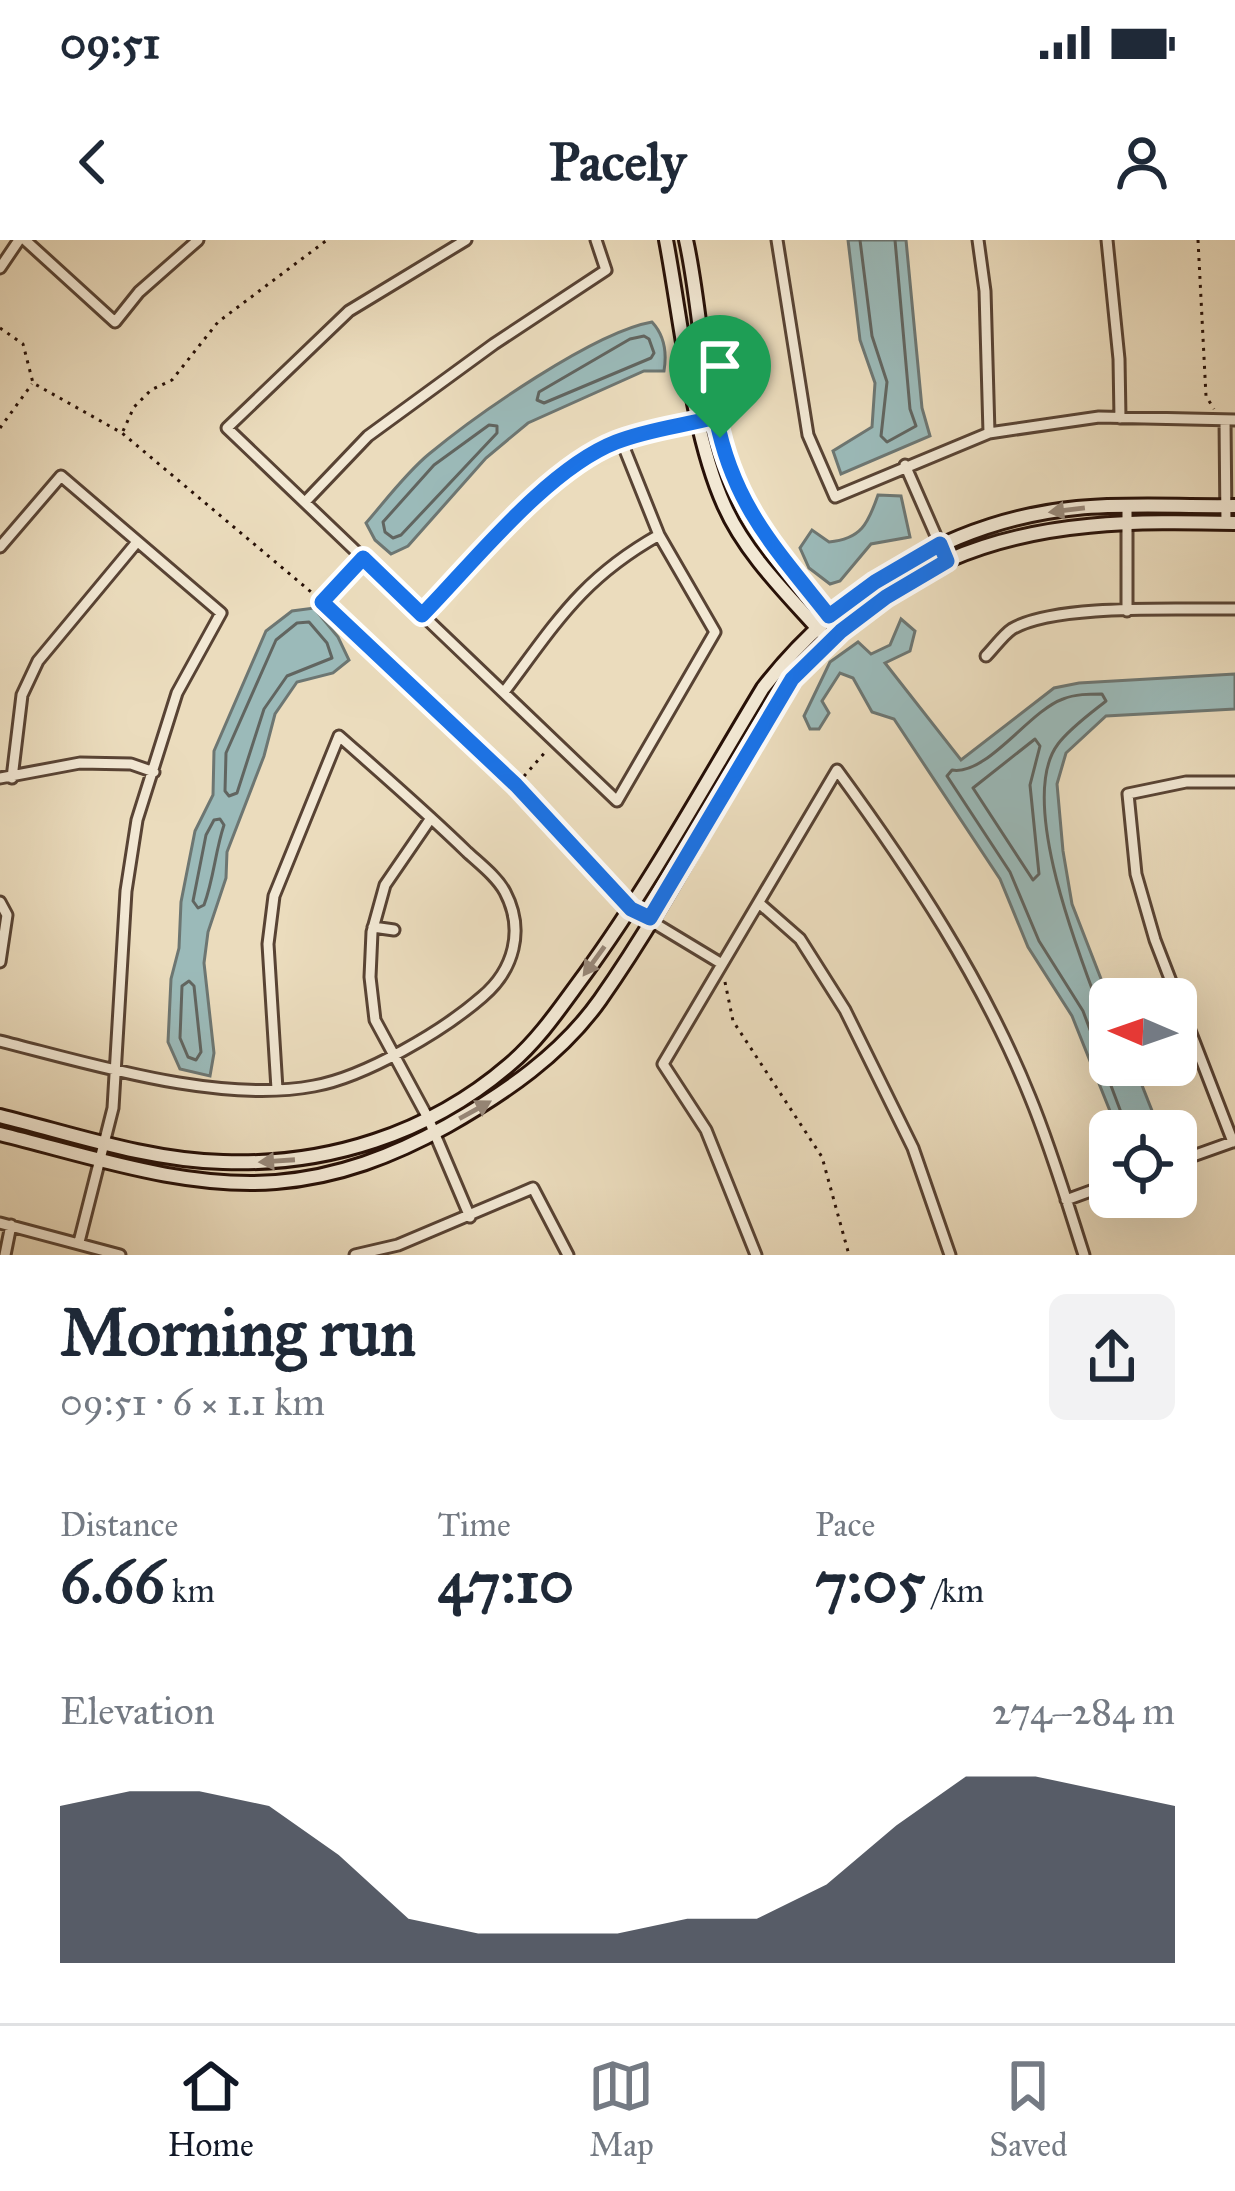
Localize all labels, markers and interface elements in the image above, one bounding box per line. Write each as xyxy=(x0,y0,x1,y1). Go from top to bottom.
text: 09:51 xyxy=(60,15,160,70)
icon: back xyxy=(60,129,126,195)
text: Pacely xyxy=(549,129,686,195)
icon: person xyxy=(1109,129,1175,195)
pin xyxy=(669,315,771,438)
icon: arrive xyxy=(687,333,753,399)
one-way arrow xyxy=(1048,501,1085,520)
one-way arrow xyxy=(583,945,607,977)
north arrow xyxy=(1089,978,1197,1086)
map controls xyxy=(1089,978,1197,1218)
one-way arrow xyxy=(458,1101,491,1122)
button: locate xyxy=(1089,1110,1197,1218)
one-way arrow xyxy=(258,1152,295,1171)
text: Morning run xyxy=(60,1292,416,1373)
button: share xyxy=(1049,1294,1175,1420)
text: 09:51 · 6 × 1.1 km xyxy=(60,1378,325,1426)
text: Distance xyxy=(60,1505,178,1545)
text: Time xyxy=(438,1505,511,1545)
text: Pace xyxy=(815,1505,875,1545)
text: 6.66 xyxy=(60,1545,165,1618)
text: 47:10 xyxy=(438,1545,574,1618)
text: 7:05 xyxy=(815,1545,925,1618)
text: km xyxy=(165,1571,215,1611)
text: /km xyxy=(925,1571,984,1611)
text: Elevation xyxy=(60,1687,215,1735)
text: 274–284 m xyxy=(992,1687,1175,1735)
tab: Home xyxy=(167,2053,254,2165)
tab: Map xyxy=(588,2053,654,2165)
tab: Saved xyxy=(989,2053,1068,2165)

